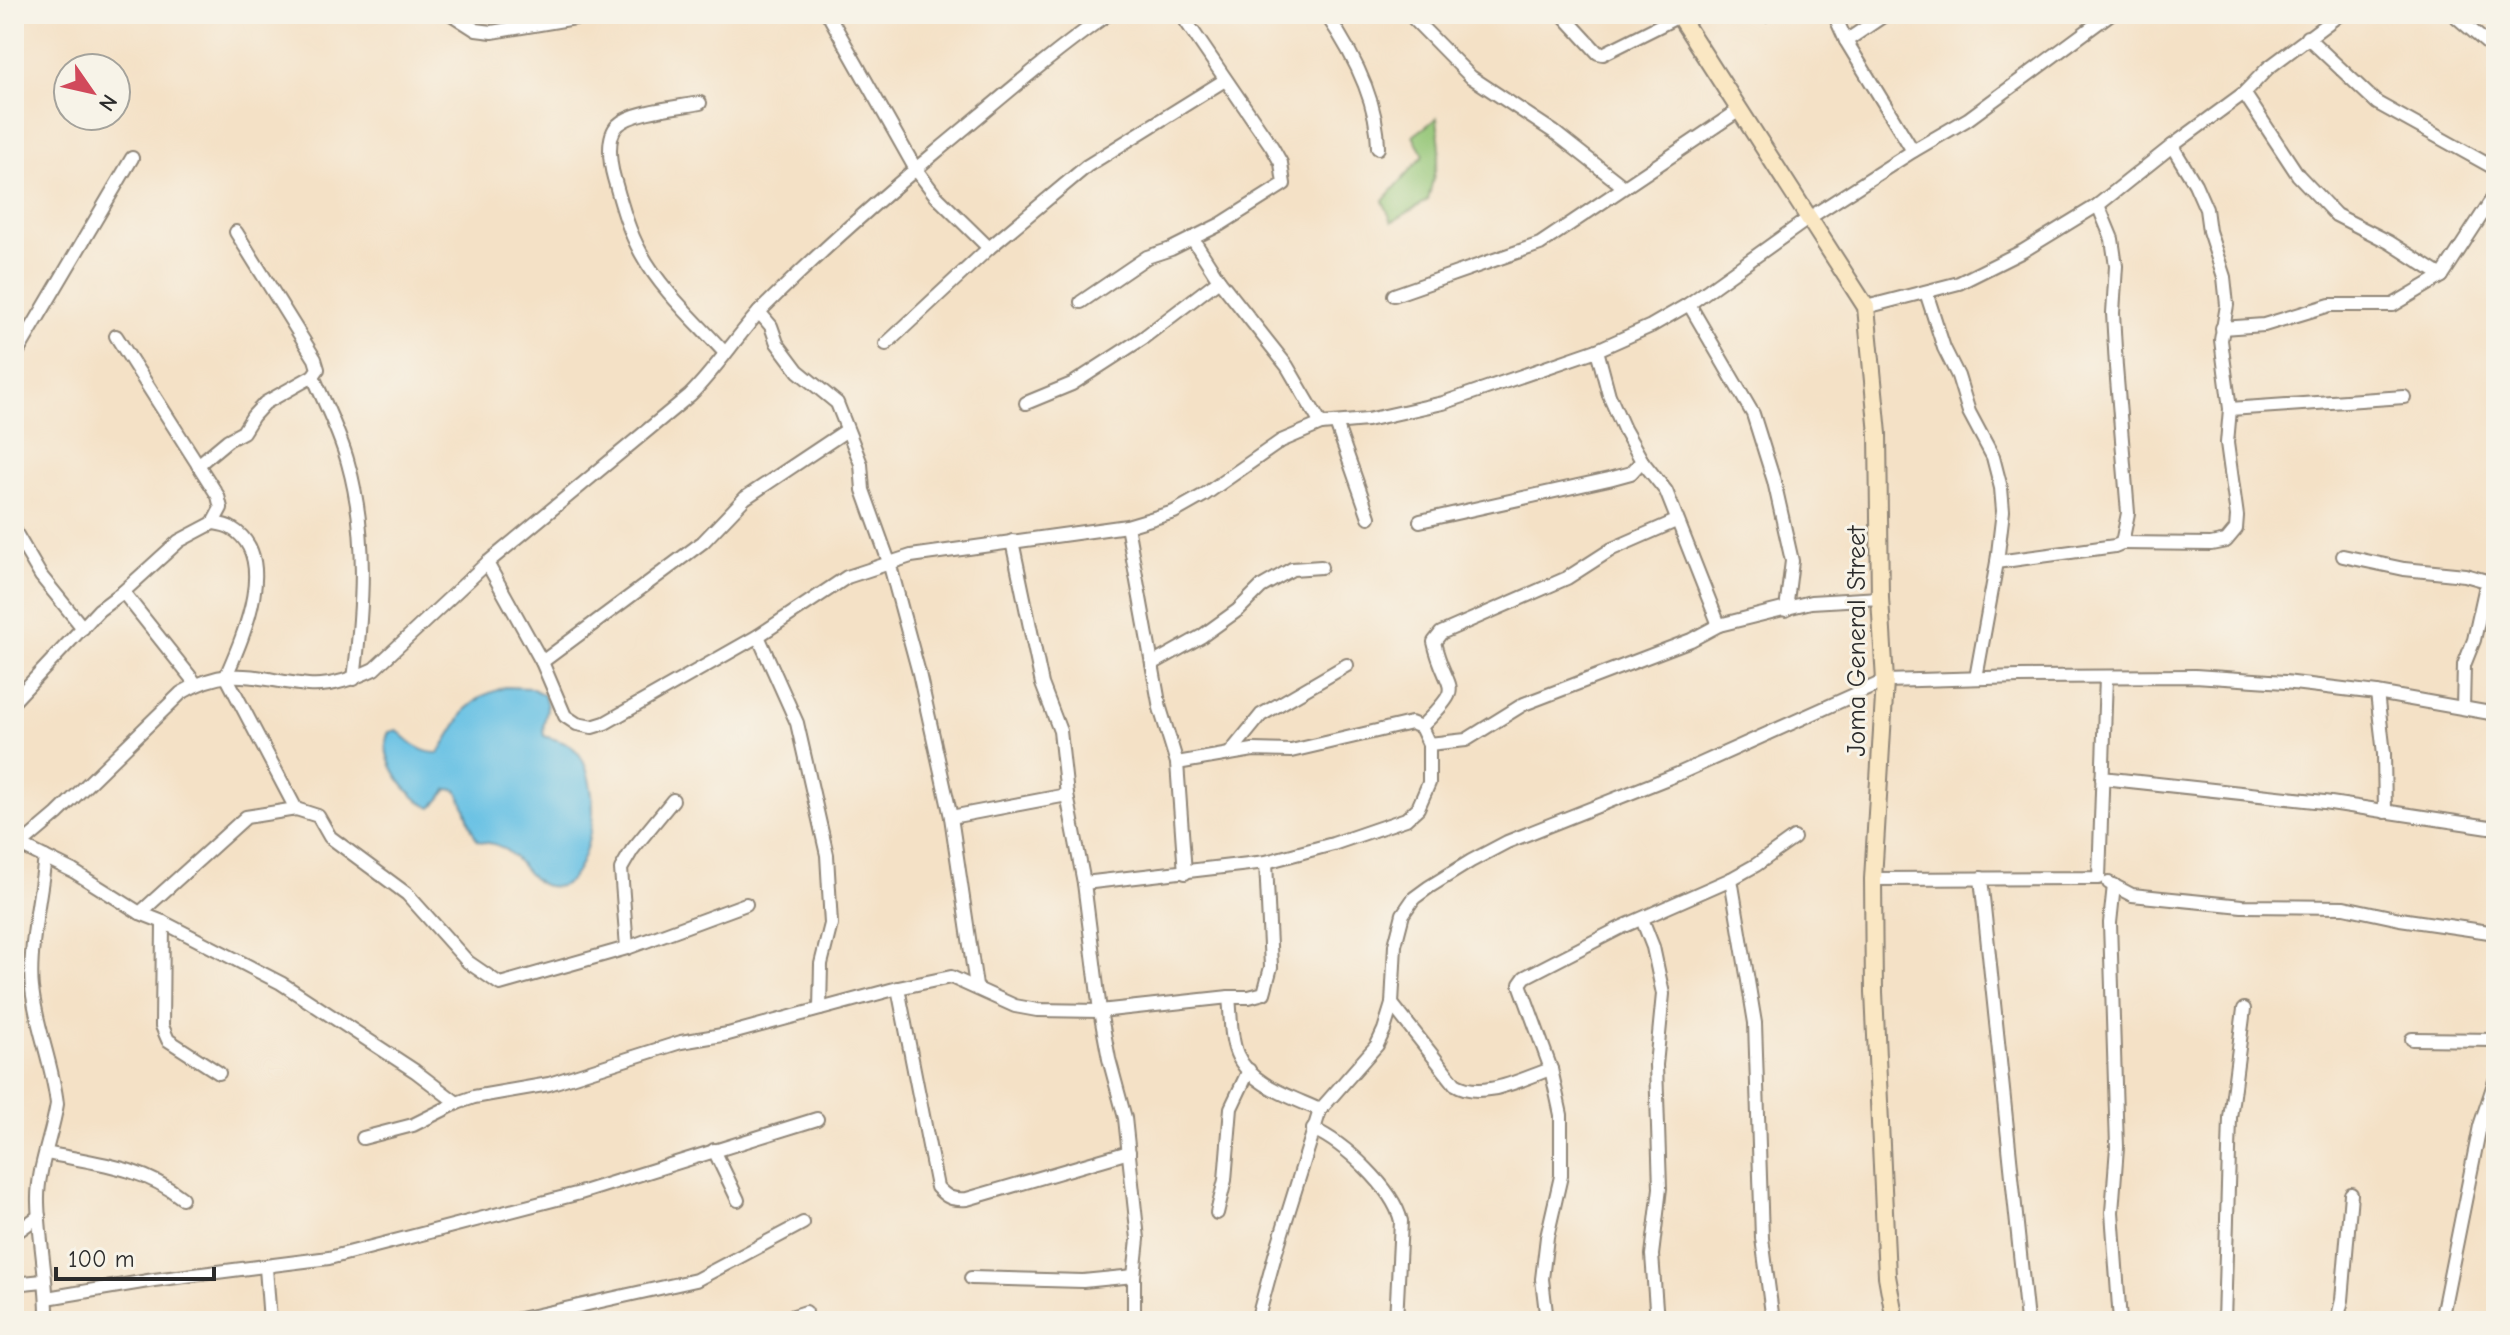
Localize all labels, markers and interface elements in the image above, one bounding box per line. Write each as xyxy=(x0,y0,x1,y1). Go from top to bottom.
north arrow xyxy=(52,52,132,132)
text: N xyxy=(93,89,123,116)
street label: Joma General Street xyxy=(1842,524,1872,757)
scale bar xyxy=(56,1231,214,1281)
text: 100 m xyxy=(68,1245,135,1273)

